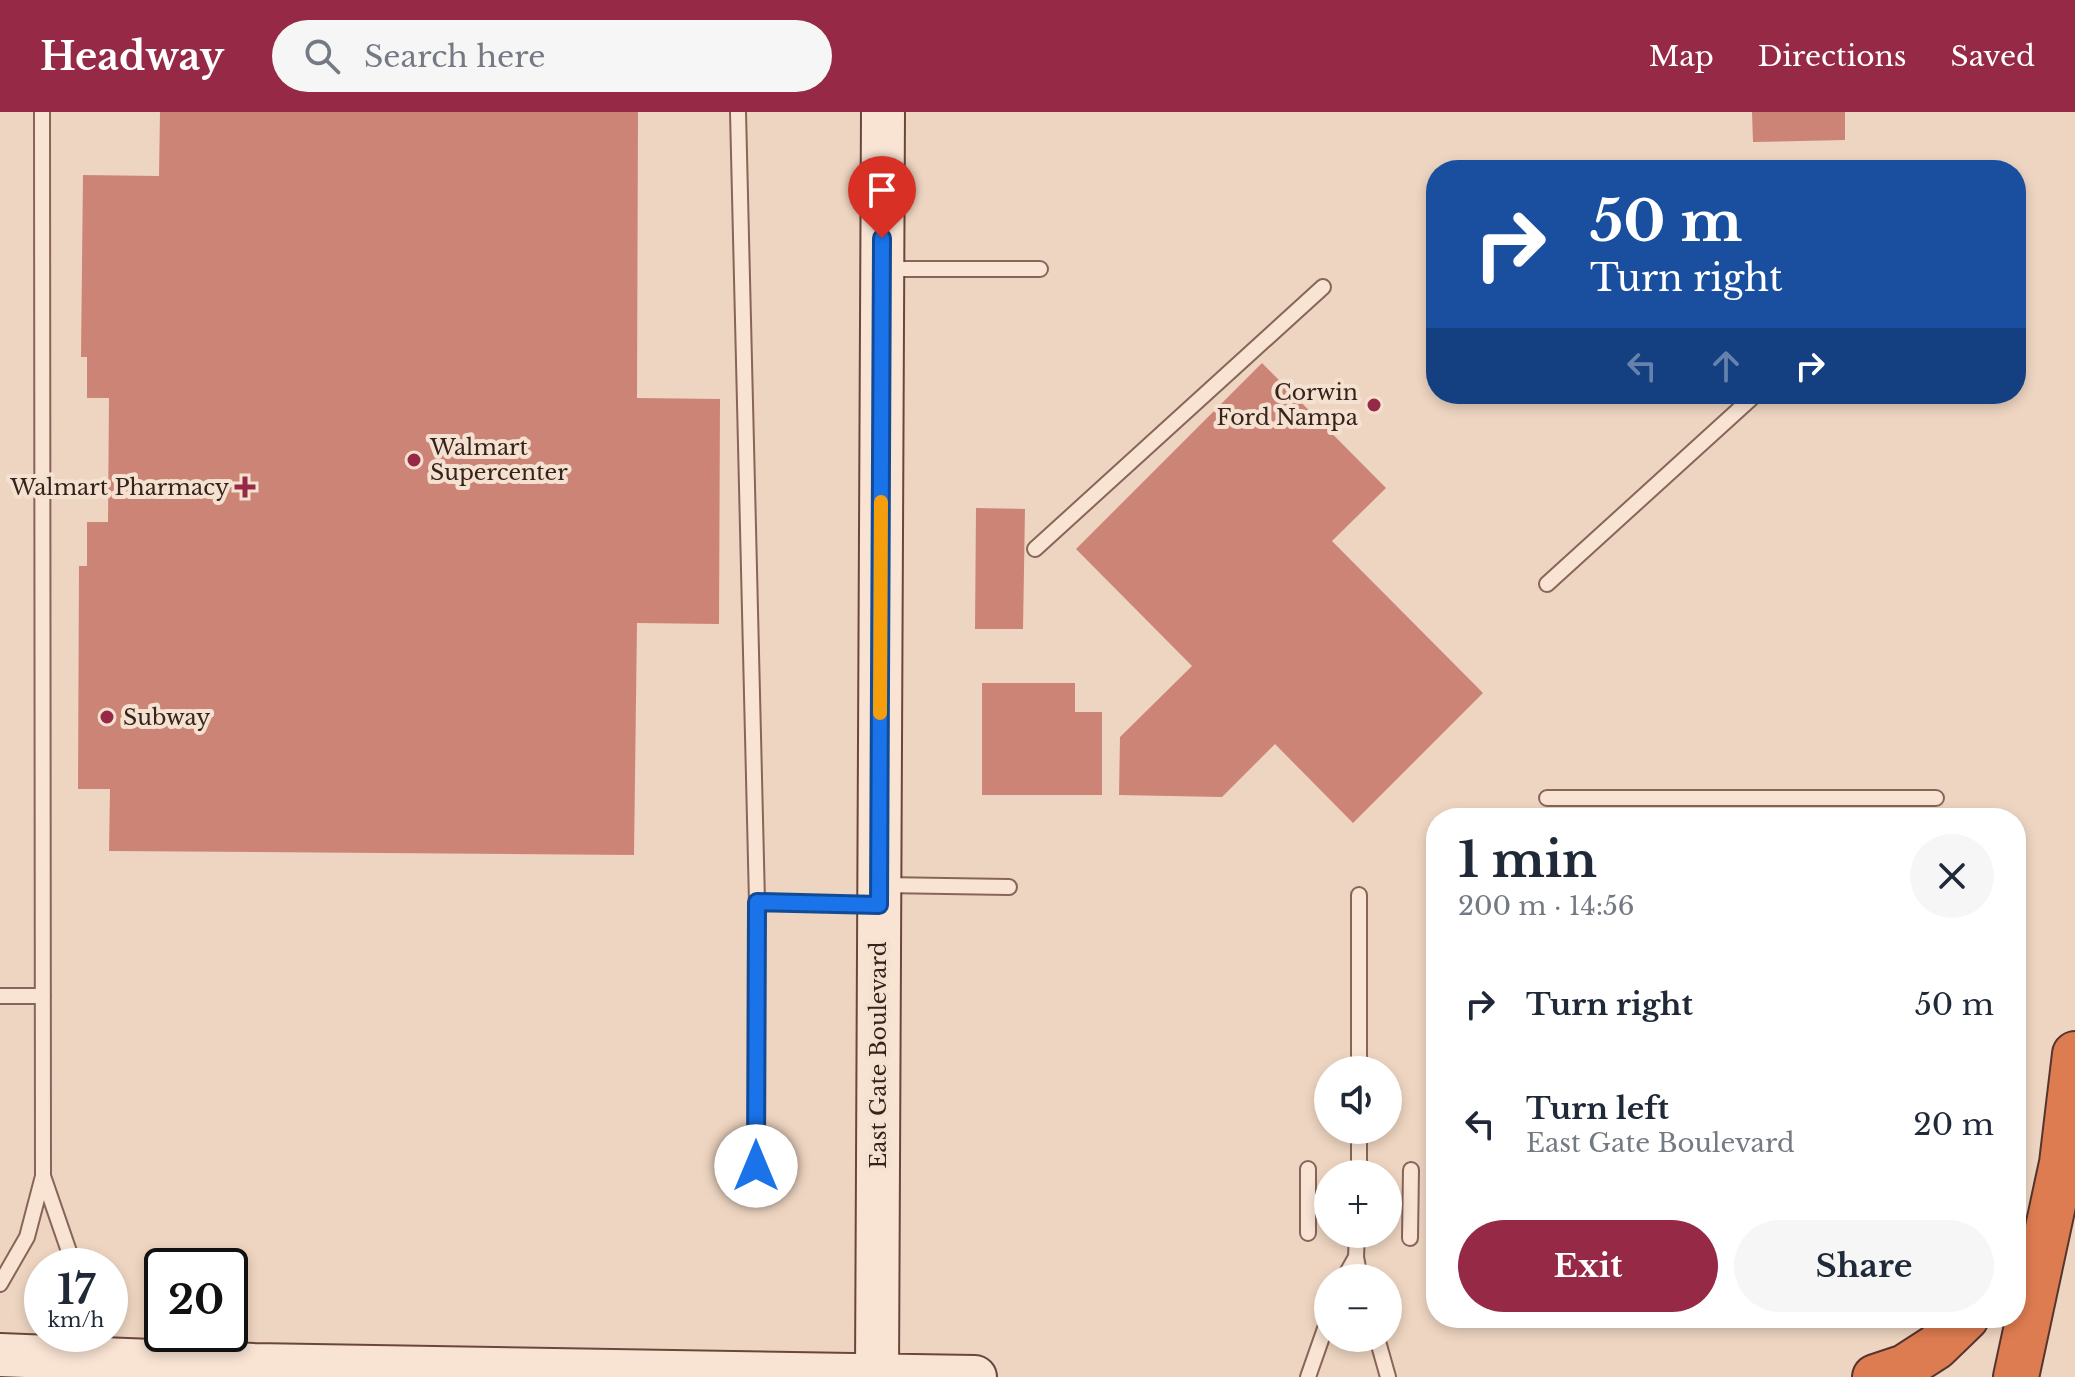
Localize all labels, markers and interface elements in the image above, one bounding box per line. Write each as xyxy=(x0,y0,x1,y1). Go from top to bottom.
search box xyxy=(272,20,832,92)
text: Headway xyxy=(40,33,224,80)
icon: search xyxy=(300,34,344,78)
text: Search here xyxy=(364,38,545,75)
text: Map xyxy=(1649,39,1714,74)
text: Directions xyxy=(1758,39,1907,74)
text: Saved xyxy=(1951,39,2035,74)
pin xyxy=(848,156,916,238)
icon: arrive xyxy=(860,168,904,212)
text: 50 m xyxy=(1590,187,1742,256)
icon: right xyxy=(1458,192,1562,296)
text: Turn right xyxy=(1590,256,1783,301)
icon: left xyxy=(1620,344,1664,388)
icon: ahead xyxy=(1704,344,1748,388)
icon: right xyxy=(1788,344,1832,388)
place label: Corwin Ford Nampa xyxy=(1216,379,1359,431)
marker: Corwin Ford Nampa xyxy=(1365,396,1383,414)
place label: Walmart Supercenter xyxy=(429,434,568,486)
marker: Walmart Supercenter xyxy=(405,451,423,469)
place label: Walmart Pharmacy xyxy=(9,474,229,501)
marker: Walmart Pharmacy xyxy=(236,478,254,496)
place label: Subway xyxy=(123,704,210,731)
marker: Subway xyxy=(98,708,116,726)
text: 1 min xyxy=(1458,830,1597,890)
button: close xyxy=(1910,834,1994,918)
text: 200 m · 14:56 xyxy=(1458,890,1635,922)
street label: East Gate Boulevard xyxy=(865,941,892,1169)
icon: right xyxy=(1458,982,1502,1026)
text: Turn right xyxy=(1526,986,1693,1023)
text: 50 m xyxy=(1915,986,1994,1023)
map controls xyxy=(1314,1056,1402,1352)
button: sound xyxy=(1314,1056,1402,1144)
text: Turn left xyxy=(1526,1090,1669,1127)
icon: left xyxy=(1458,1102,1502,1146)
text: 20 m xyxy=(1913,1106,1994,1143)
position arrow xyxy=(714,1124,798,1208)
text: East Gate Boulevard xyxy=(1526,1127,1795,1159)
button: + xyxy=(1314,1160,1402,1248)
button: Exit xyxy=(1458,1220,1718,1312)
button: Share xyxy=(1734,1220,1994,1312)
speed limit sign: 20 xyxy=(144,1248,248,1352)
button: − xyxy=(1314,1264,1402,1352)
text: 17 xyxy=(57,1265,95,1315)
text: km/h xyxy=(48,1308,104,1332)

